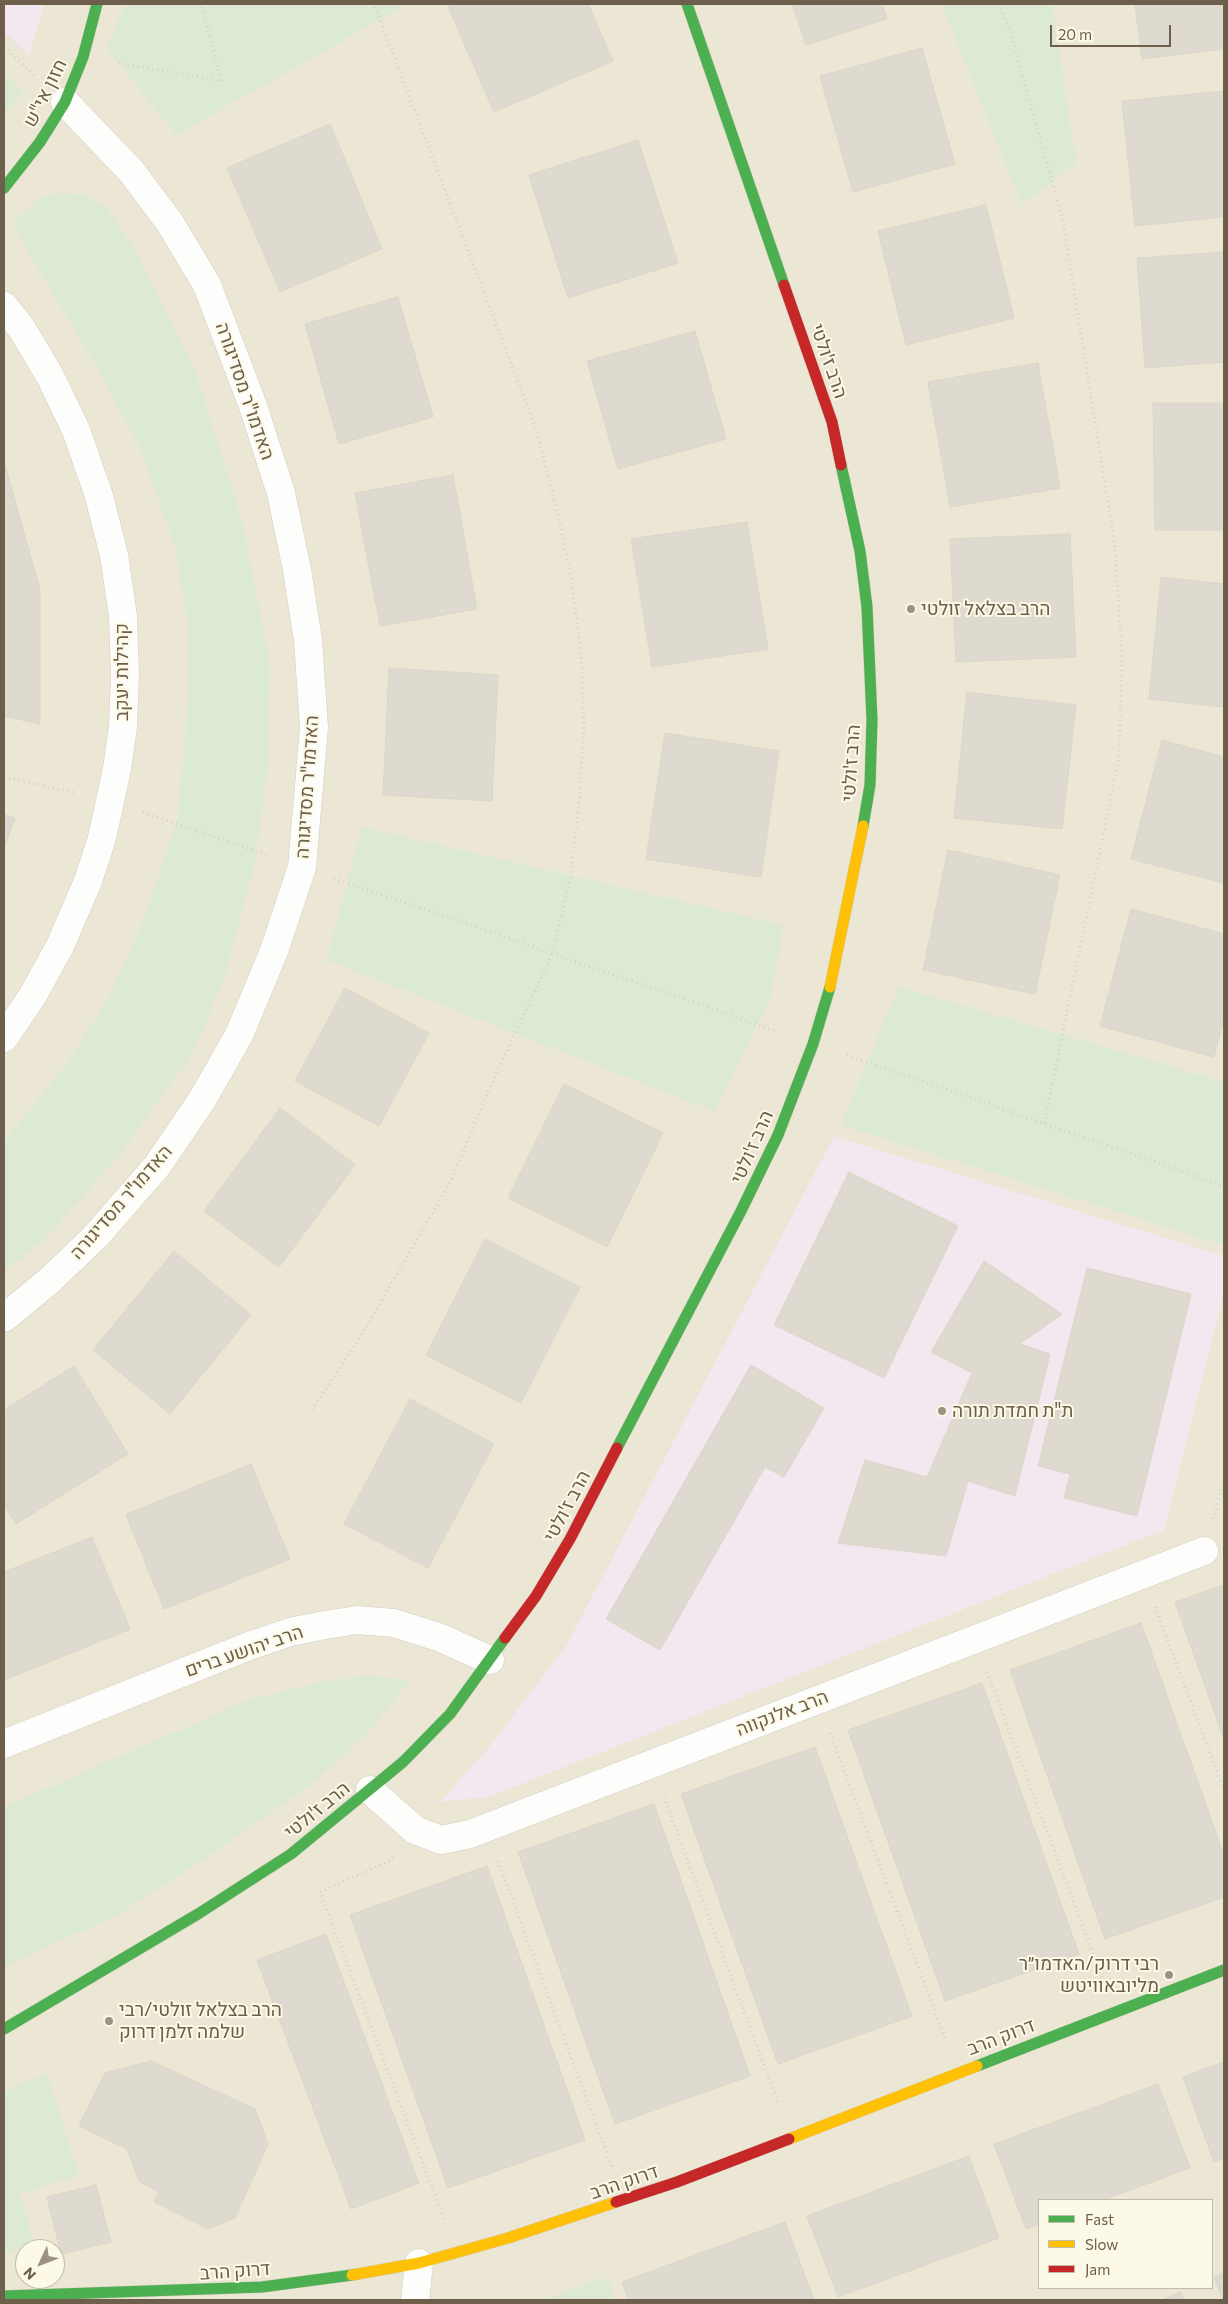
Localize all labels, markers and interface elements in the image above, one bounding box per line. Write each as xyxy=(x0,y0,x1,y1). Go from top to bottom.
scale bar xyxy=(1053,15,1174,47)
text: 20 m xyxy=(1058,25,1092,43)
street label: חזון אי"ש xyxy=(18,55,72,131)
street label: האדמו"ר מסדיגורה xyxy=(211,319,279,463)
street label: הרב ז'ולטי xyxy=(806,321,852,401)
place label: הרב בצלאל זולטי xyxy=(921,598,1050,620)
marker: הרב בצלאל זולטי xyxy=(905,603,917,615)
street label: קהילות יעקב xyxy=(111,623,133,721)
street label: האדמו"ר מסדיגורה xyxy=(291,714,323,860)
street label: הרב ז'ולטי xyxy=(837,724,865,802)
street label: הרב ז'ולטי xyxy=(726,1107,778,1187)
street label: האדמו"ר מסדיגורה xyxy=(65,1140,177,1264)
place label: ת"ת חמדת תורה xyxy=(952,1400,1073,1422)
marker: ת"ת חמדת תורה xyxy=(936,1405,948,1417)
street label: הרב ז'ולטי xyxy=(539,1466,595,1546)
street label: הרב יהושע ברים xyxy=(182,1620,306,1682)
street label: הרב אלנקווה xyxy=(733,1685,831,1741)
street label: הרב ז'ולטי xyxy=(280,1777,354,1843)
place label: רבי דרוק/האדמו״ר מליובאוויטש xyxy=(1019,1953,1159,1997)
marker: רבי דרוק/האדמו״ר מליובאוויטש xyxy=(1163,1969,1175,1981)
place label: הרב בצלאל זולטי/רבי שלמה זלמן דרוק xyxy=(119,1999,282,2043)
street label: דרוק הרב xyxy=(964,2014,1038,2060)
marker: הרב בצלאל זולטי/רבי שלמה זלמן דרוק xyxy=(103,2015,115,2027)
street label: דרוק הרב xyxy=(587,2160,661,2204)
legend xyxy=(1038,2199,1213,2289)
text: Fast xyxy=(1085,2210,1114,2228)
text: Slow xyxy=(1085,2235,1118,2253)
north arrow xyxy=(15,2239,65,2289)
street label: דרוק הרב xyxy=(199,2257,271,2285)
text: Jam xyxy=(1085,2260,1110,2278)
text: N xyxy=(20,2264,39,2284)

